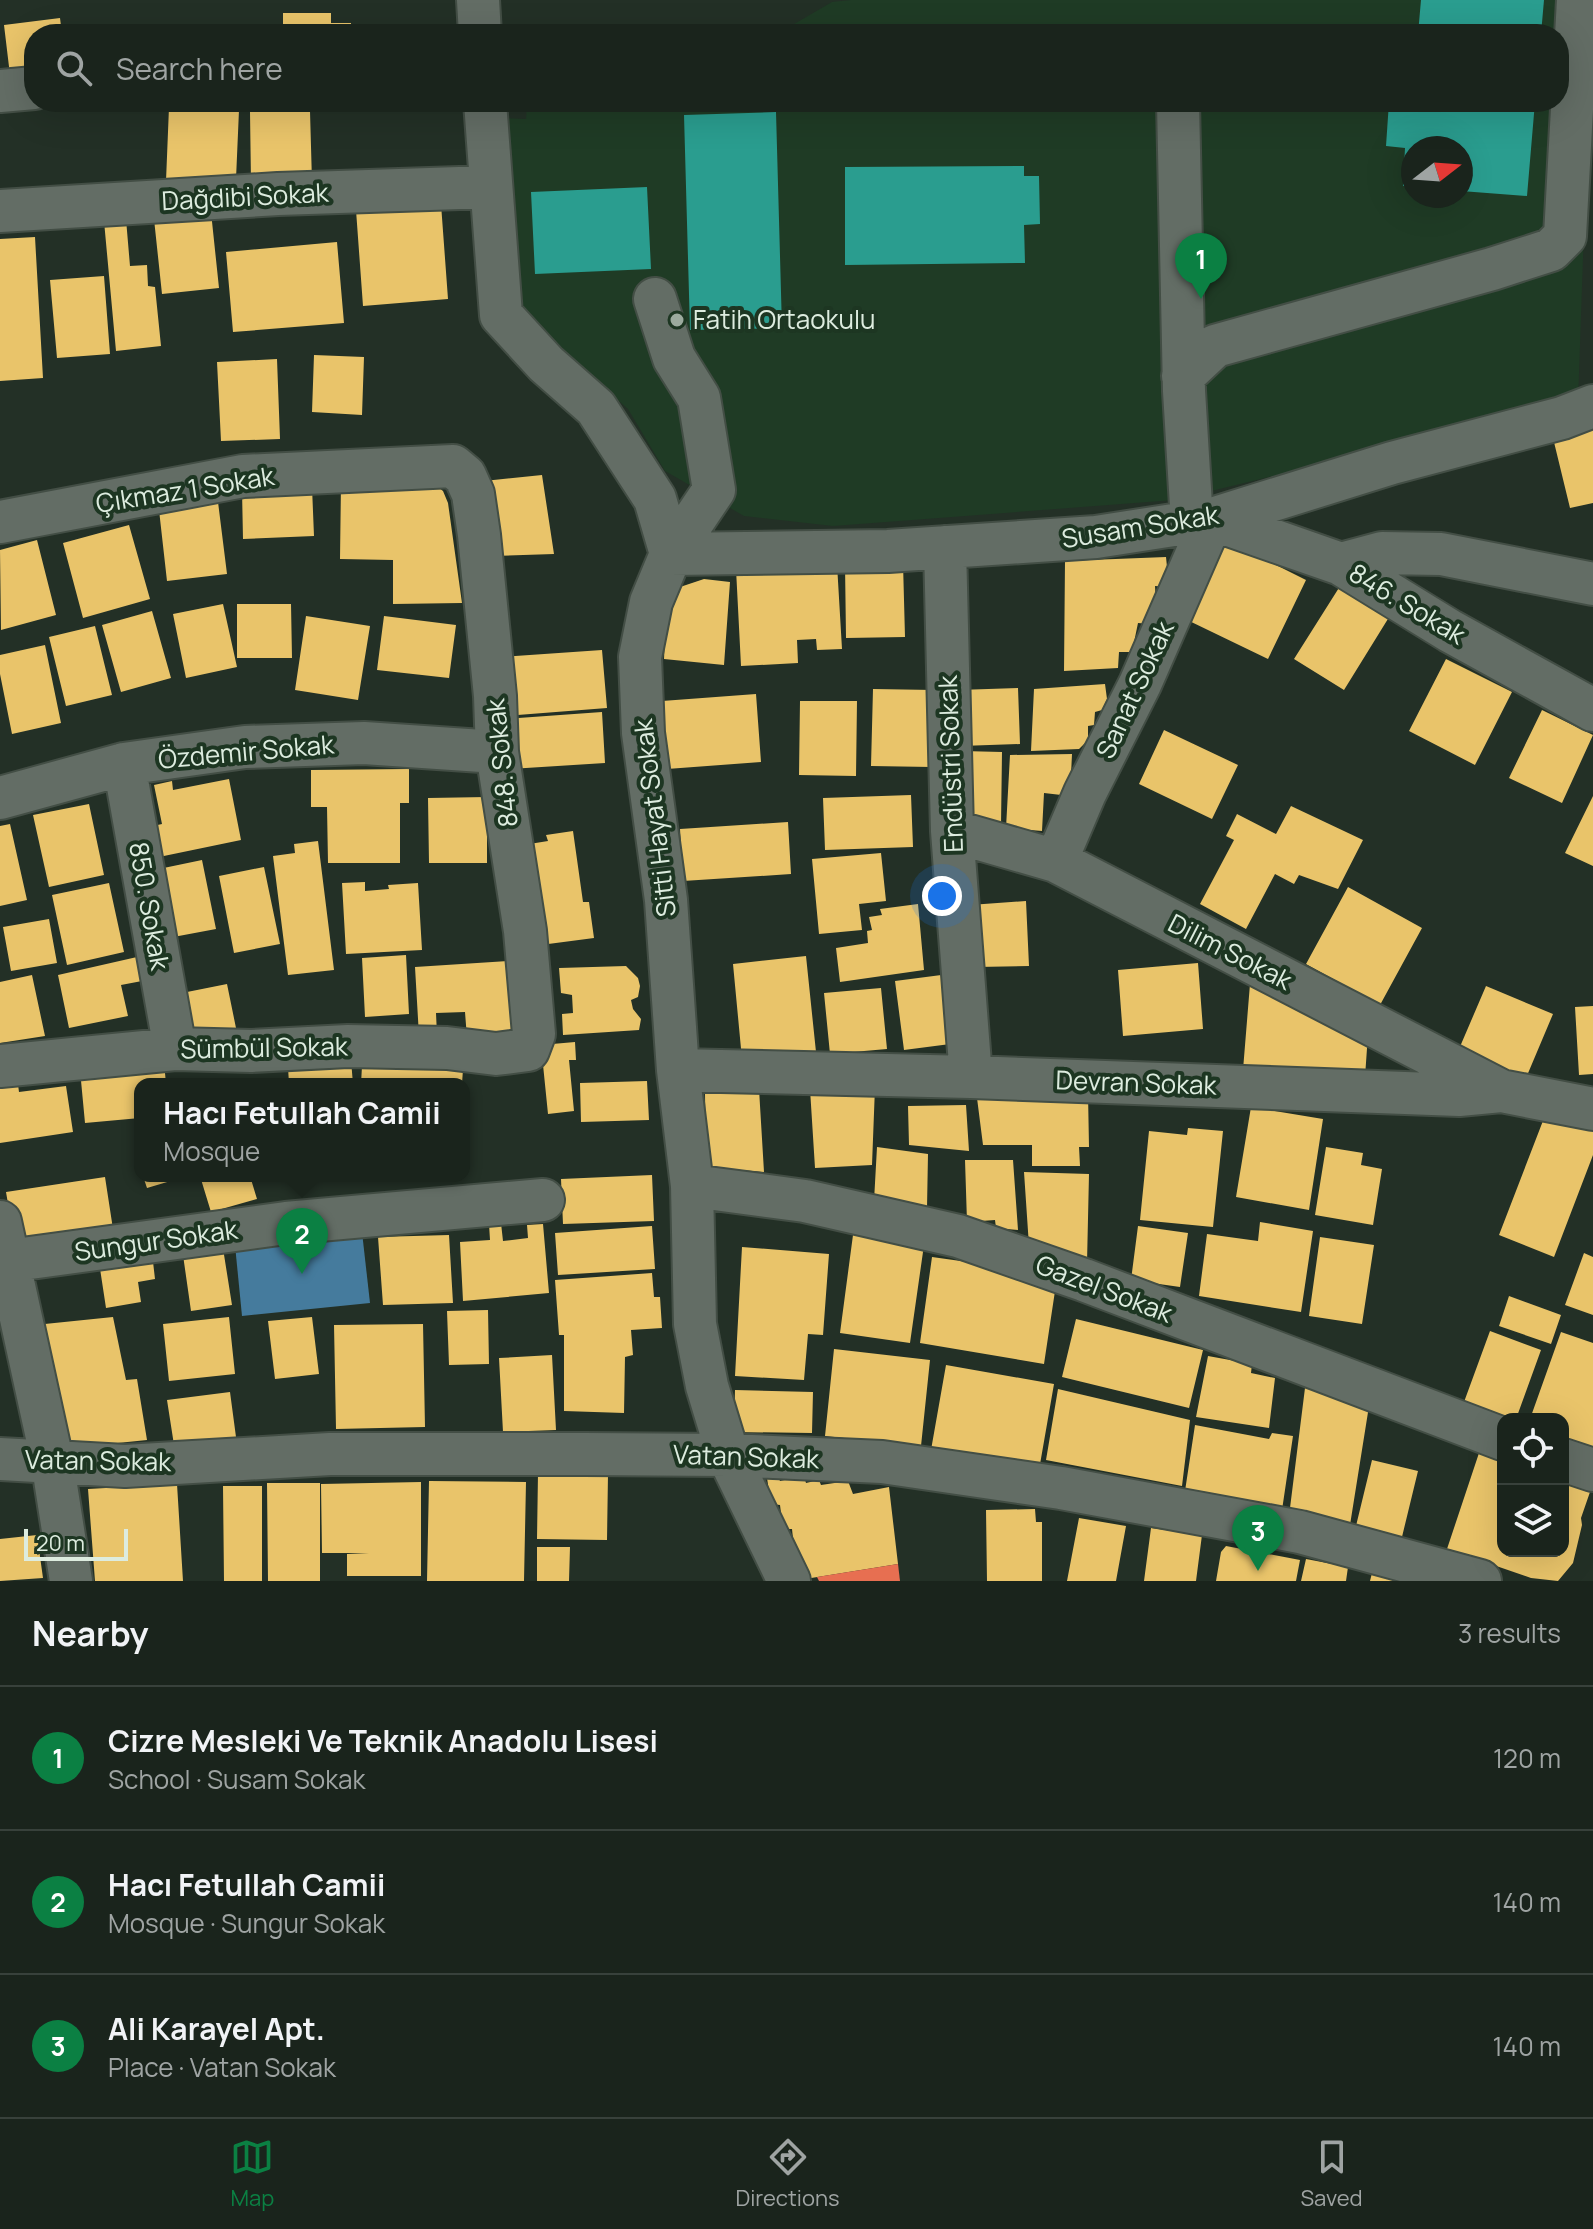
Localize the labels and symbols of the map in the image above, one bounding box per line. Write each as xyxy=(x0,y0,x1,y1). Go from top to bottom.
north arrow xyxy=(1401,136,1473,208)
street label: Dağdibi Sokak xyxy=(161,174,330,218)
pin: 1 xyxy=(1175,233,1227,299)
place label: Fatih Ortaokulu xyxy=(693,301,875,337)
marker: Fatih Ortaokulu xyxy=(668,311,686,329)
street label: Çıkmaz 1 Sokak xyxy=(93,457,278,521)
street label: Susam Sokak xyxy=(1059,496,1222,556)
street label: 846. Sokak xyxy=(1343,554,1473,653)
street label: Sanat Sokak xyxy=(1087,614,1182,764)
street label: Endüstri Sokak xyxy=(929,674,971,853)
street label: 848. Sokak xyxy=(476,696,526,829)
street label: Sitti Hayat Sokak xyxy=(624,716,684,919)
street label: Özdemir Sokak xyxy=(157,725,336,777)
street label: 850. Sokak xyxy=(121,839,179,974)
your location xyxy=(922,876,962,916)
street label: Dilim Sokak xyxy=(1162,905,1300,998)
street label: Sümbül Sokak xyxy=(180,1028,349,1066)
street label: Devran Sokak xyxy=(1055,1061,1218,1103)
pin: 2 xyxy=(276,1208,328,1274)
street label: Sungur Sokak xyxy=(72,1211,241,1269)
street label: Gazel Sokak xyxy=(1031,1246,1179,1331)
street label: Vatan Sokak xyxy=(672,1435,821,1477)
street label: Vatan Sokak xyxy=(25,1441,172,1479)
pin: 3 xyxy=(1232,1505,1284,1571)
scale bar xyxy=(24,1525,128,1561)

